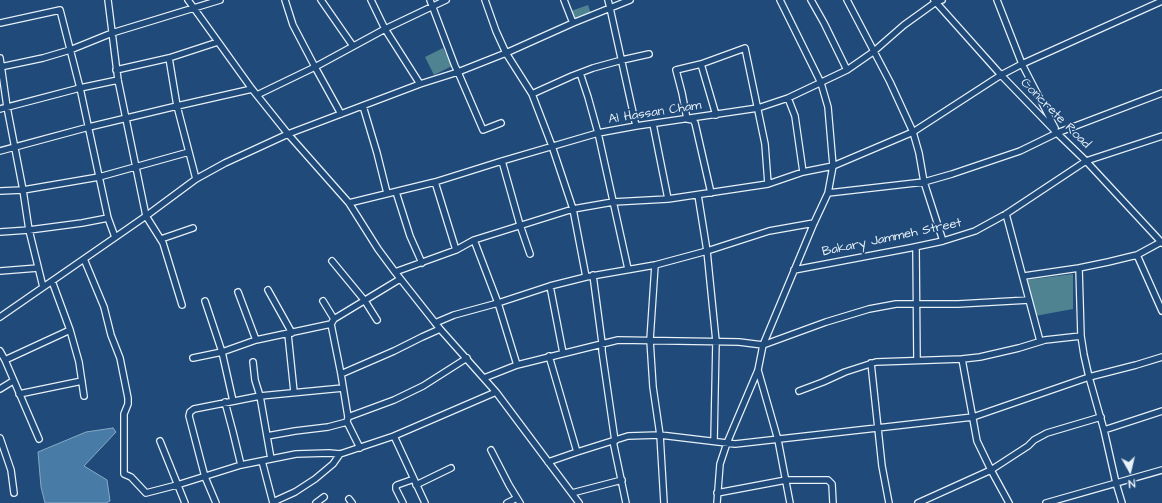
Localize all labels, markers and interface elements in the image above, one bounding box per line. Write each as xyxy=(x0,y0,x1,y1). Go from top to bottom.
street label: Concrete Road xyxy=(1017,76,1093,152)
street label: Al Hassan Cham xyxy=(607,98,703,128)
street label: Bakary Jammeh Street xyxy=(821,216,963,260)
north arrow xyxy=(1110,451,1150,491)
text: N xyxy=(1127,475,1136,491)

